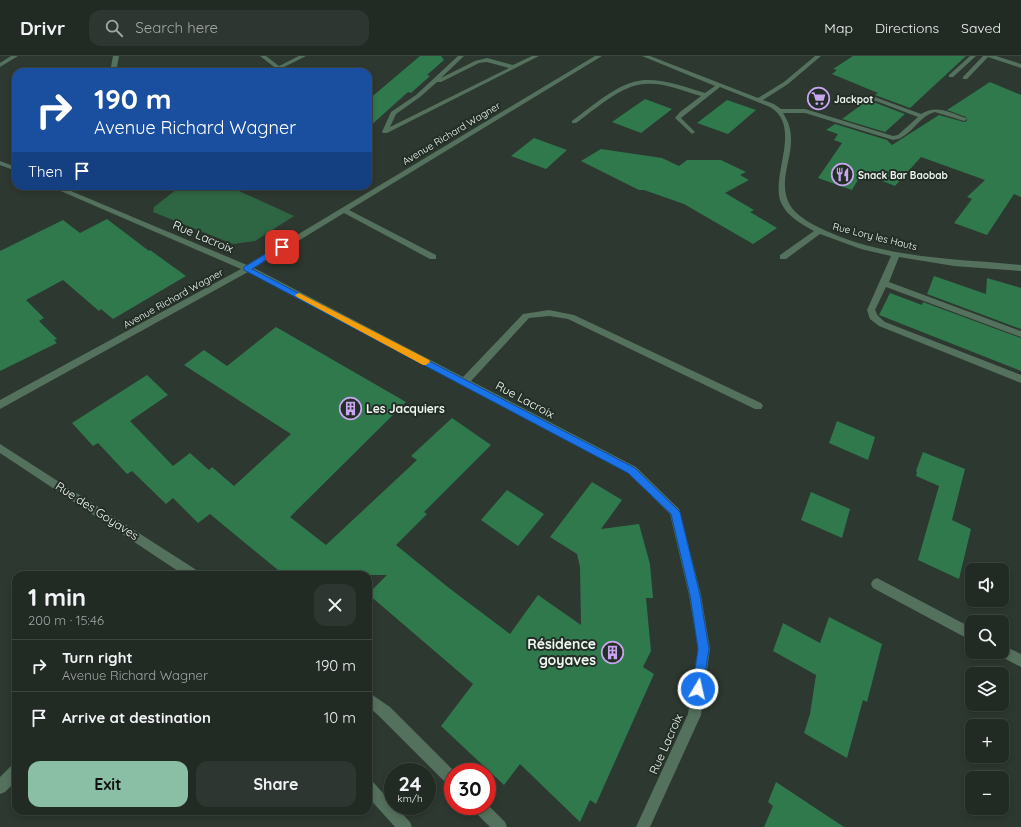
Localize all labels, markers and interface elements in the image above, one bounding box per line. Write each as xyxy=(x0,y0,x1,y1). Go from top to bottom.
search box xyxy=(89,10,369,46)
text: Drivr xyxy=(20,16,65,40)
icon: search xyxy=(103,17,125,39)
text: Search here xyxy=(135,18,218,37)
text: Map xyxy=(824,19,853,37)
text: Directions xyxy=(875,19,939,37)
text: Saved xyxy=(961,19,1001,37)
text: 190 m xyxy=(94,81,172,116)
icon: right xyxy=(28,84,80,136)
supermarket icon: Jackpot xyxy=(805,86,831,112)
place label: Jackpot xyxy=(834,93,873,106)
street label: Avenue Richard Wagner xyxy=(400,99,503,168)
text: Avenue Richard Wagner xyxy=(94,116,296,139)
icon: arrive xyxy=(71,160,93,182)
text: Then xyxy=(28,162,63,181)
restaurant icon: Snack Bar Baobab xyxy=(829,162,855,188)
place label: Snack Bar Baobab xyxy=(858,169,948,182)
street label: Rue Lacroix xyxy=(170,217,236,256)
street label: Rue Lory les Hauts xyxy=(831,220,919,253)
pin xyxy=(265,230,299,264)
icon: arrive xyxy=(271,236,293,258)
street label: Avenue Richard Wagner xyxy=(121,265,226,331)
street label: Rue Lacroix xyxy=(493,378,557,421)
building icon: Les Jacquiers xyxy=(338,396,364,422)
place label: Les Jacquiers xyxy=(366,401,445,416)
street label: Rue des Goyaves xyxy=(53,478,142,543)
map controls xyxy=(965,563,1009,815)
button: sound xyxy=(965,563,1009,607)
text: 1 min xyxy=(28,582,86,612)
button: close xyxy=(314,584,356,626)
text: 200 m · 15:46 xyxy=(28,612,104,628)
button: search xyxy=(965,615,1009,659)
place label: Résidence goyaves xyxy=(527,635,596,669)
building icon: Résidence goyaves xyxy=(599,639,625,665)
text: Turn right xyxy=(62,648,133,667)
icon: right xyxy=(28,655,50,677)
text: 190 m xyxy=(315,656,356,675)
text: Avenue Richard Wagner xyxy=(62,667,208,683)
button: layers xyxy=(965,667,1009,711)
position arrow xyxy=(677,668,719,710)
icon: arrive xyxy=(28,707,50,729)
text: Arrive at destination xyxy=(62,708,211,727)
text: 10 m xyxy=(324,708,356,727)
street label: Rue Lacroix xyxy=(646,711,686,776)
button: + xyxy=(965,719,1009,763)
button: Exit xyxy=(28,761,188,807)
button: Share xyxy=(196,761,356,807)
speed limit sign: 30 xyxy=(444,763,496,815)
text: 24 xyxy=(398,771,422,796)
button: − xyxy=(965,771,1009,815)
text: km/h xyxy=(397,792,423,805)

